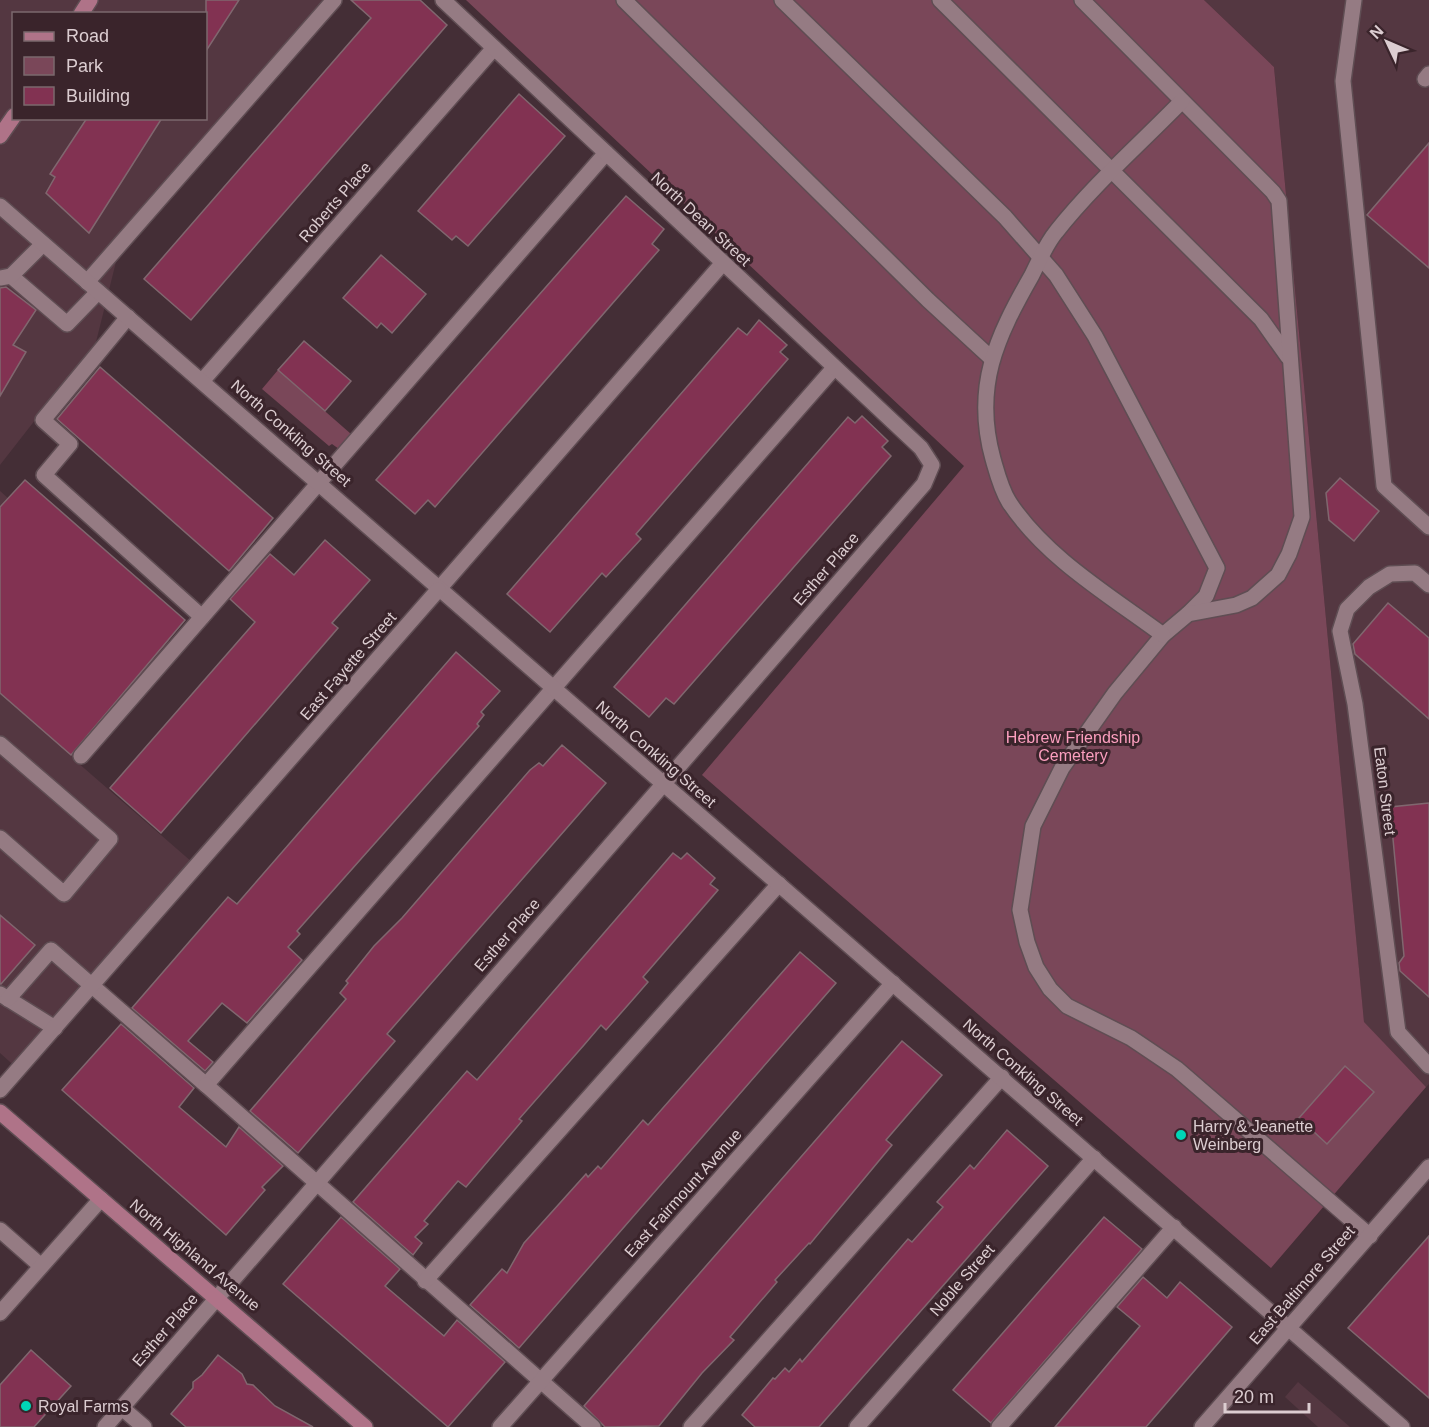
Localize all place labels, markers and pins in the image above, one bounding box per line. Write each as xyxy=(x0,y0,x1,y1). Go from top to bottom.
place label: Harry & Jeanette Weinberg xyxy=(1193,1118,1313,1153)
marker: Harry & Jeanette Weinberg xyxy=(1174,1128,1188,1142)
place label: Royal Farms xyxy=(38,1398,129,1415)
marker: Royal Farms xyxy=(19,1399,33,1413)

